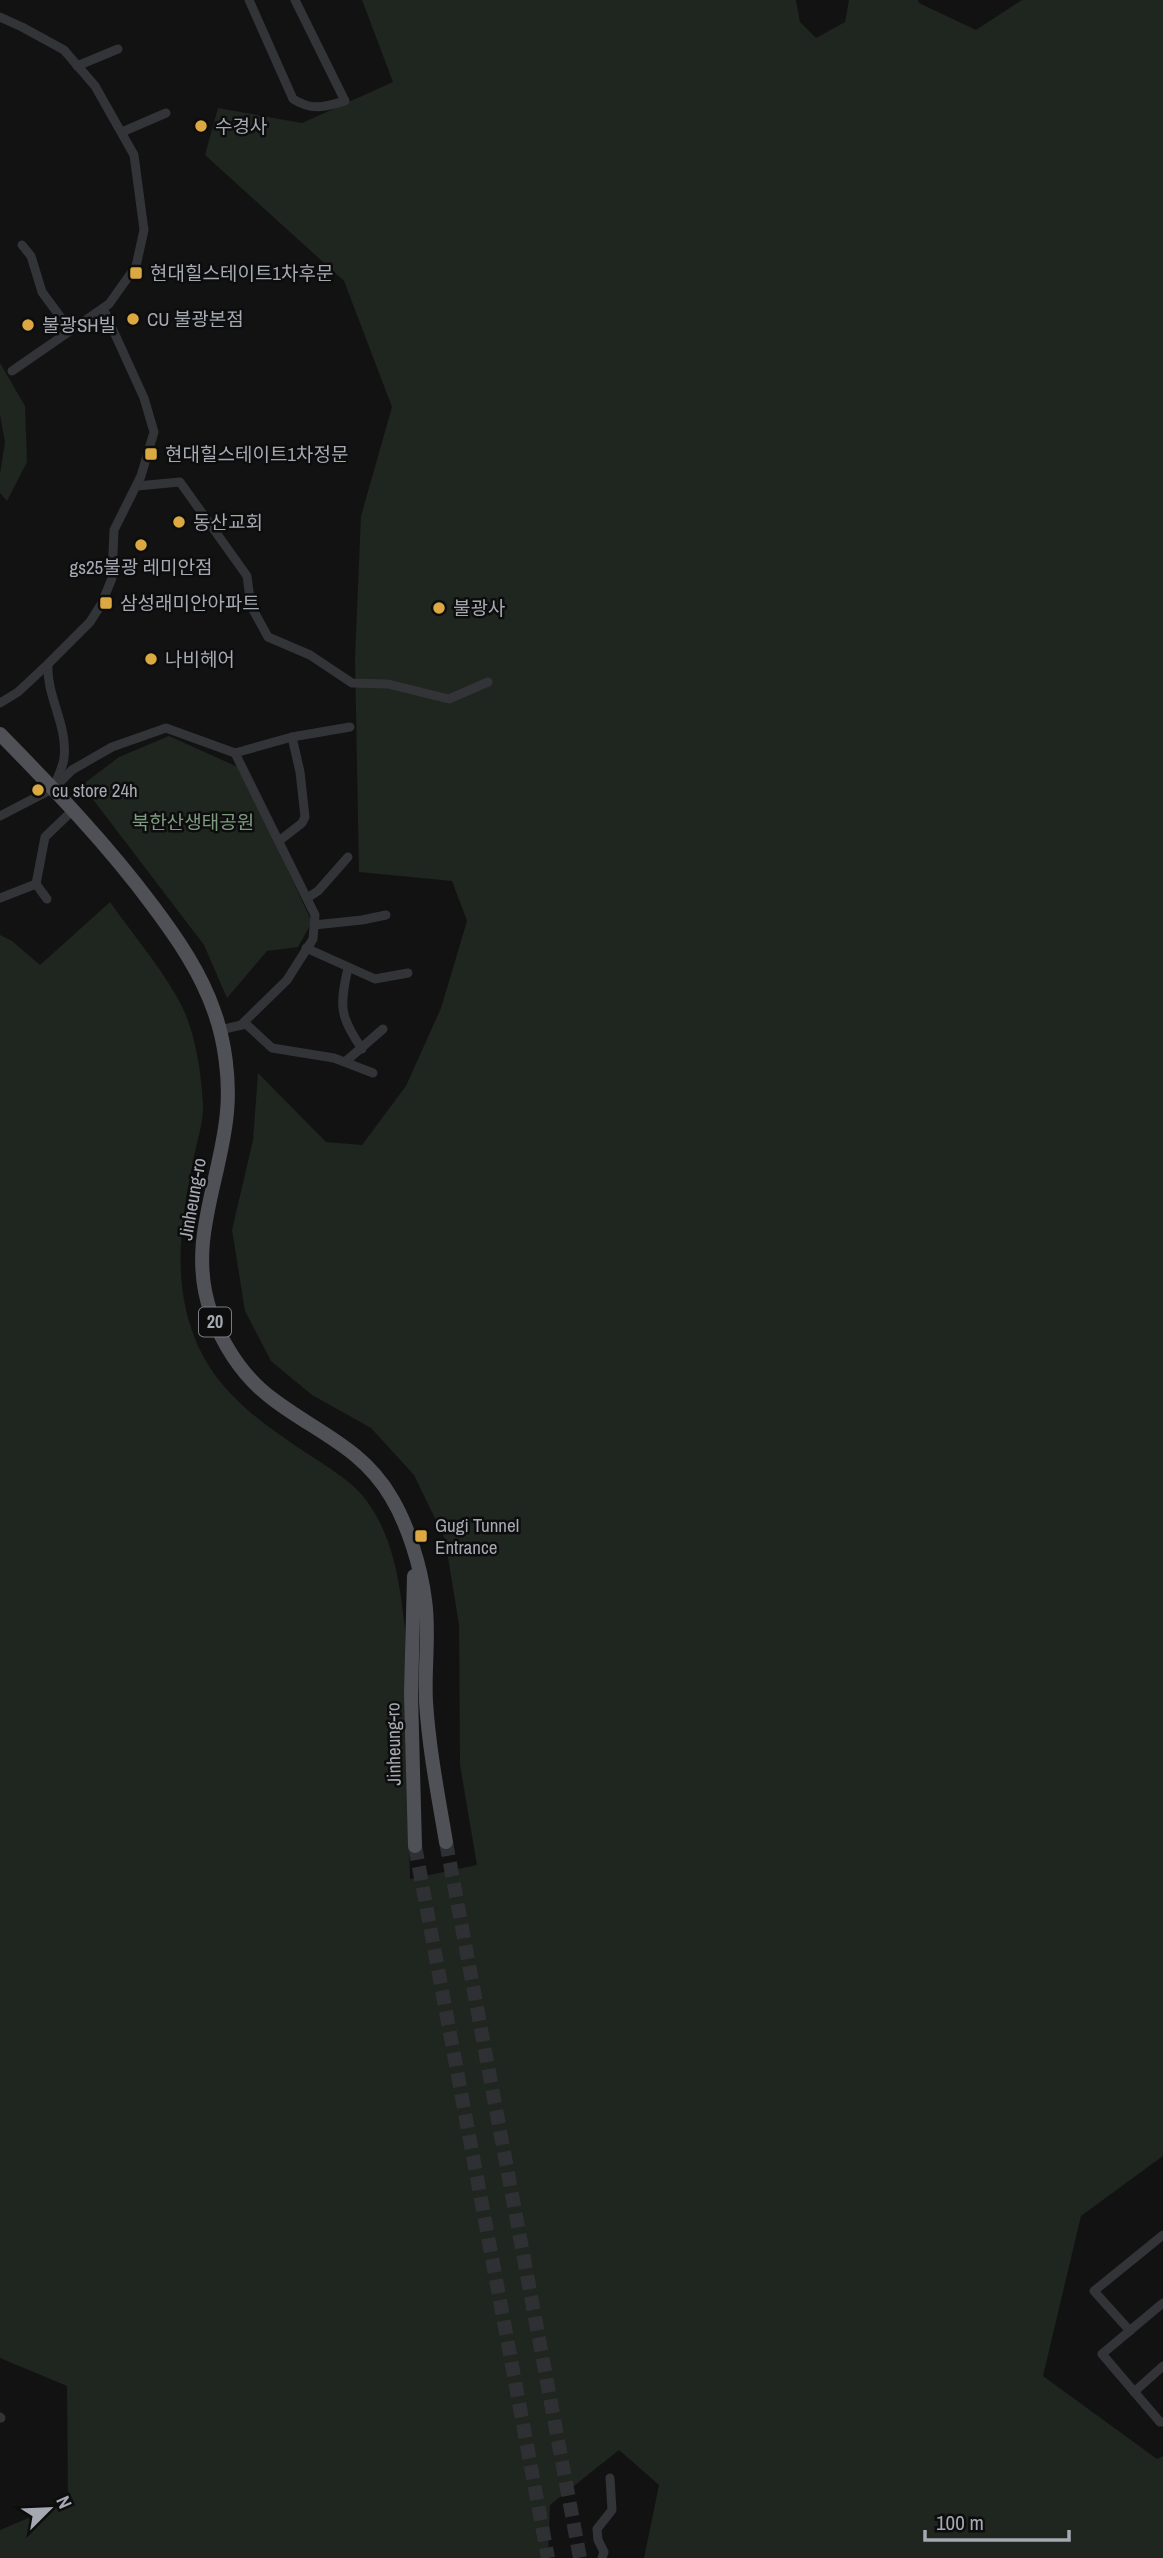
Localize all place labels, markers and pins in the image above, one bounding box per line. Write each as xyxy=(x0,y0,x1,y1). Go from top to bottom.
place label: 수경사 xyxy=(215,113,267,139)
marker: 수경사 xyxy=(193,118,209,134)
place label: 현대힐스테이트1차후문 xyxy=(150,260,333,286)
marker: 현대힐스테이트1차후문 xyxy=(128,265,144,281)
place label: CU 불광본점 xyxy=(147,306,244,332)
marker: CU 불광본점 xyxy=(125,311,141,327)
place label: 불광SH빌 xyxy=(42,312,116,338)
marker: 불광SH빌 xyxy=(20,317,36,333)
place label: 현대힐스테이트1차정문 xyxy=(165,441,348,467)
marker: 현대힐스테이트1차정문 xyxy=(143,446,159,462)
place label: 동산교회 xyxy=(193,509,263,535)
marker: 동산교회 xyxy=(171,514,187,530)
marker: gs25불광 레미안점 xyxy=(133,537,149,553)
place label: gs25불광 레미안점 xyxy=(70,554,213,580)
place label: 삼성래미안아파트 xyxy=(120,590,260,616)
marker: 삼성래미안아파트 xyxy=(98,595,114,611)
place label: 불광사 xyxy=(453,595,505,621)
marker: 불광사 xyxy=(431,600,447,616)
place label: 나비헤어 xyxy=(165,646,235,672)
marker: 나비헤어 xyxy=(143,651,159,667)
place label: cu store 24h xyxy=(52,777,138,803)
marker: cu store 24h xyxy=(30,782,46,798)
place label: Gugi Tunnel Entrance xyxy=(435,1512,519,1560)
marker: Gugi Tunnel Entrance xyxy=(413,1528,429,1544)

